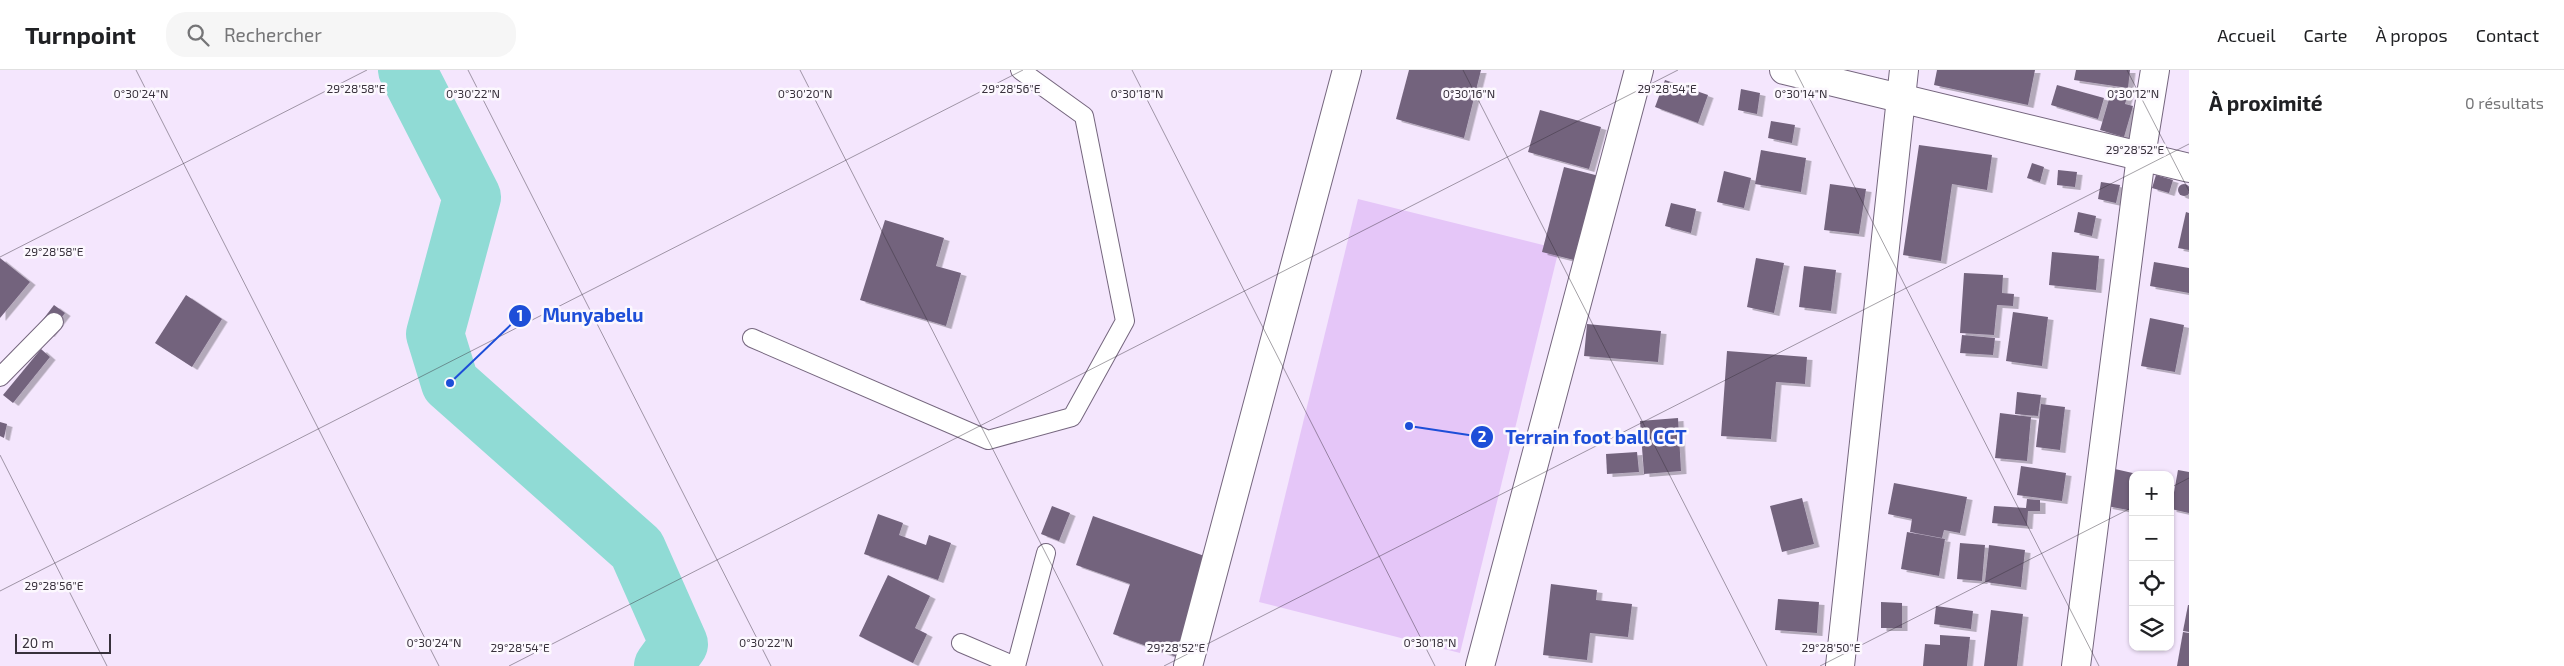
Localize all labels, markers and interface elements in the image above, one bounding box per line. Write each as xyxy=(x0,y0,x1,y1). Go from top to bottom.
search box xyxy=(166,12,516,57)
text: Turnpoint xyxy=(25,20,136,49)
icon: search xyxy=(184,21,212,49)
text: Rechercher xyxy=(224,23,322,46)
text: Accueil xyxy=(2217,24,2276,46)
text: Carte xyxy=(2304,24,2347,46)
text: À propos xyxy=(2375,24,2448,46)
text: Contact xyxy=(2476,24,2539,46)
text: 29°28'58"E xyxy=(326,81,386,95)
text: 29°28'56"E xyxy=(982,81,1041,95)
text: 29°28'54"E xyxy=(1637,81,1697,95)
text: 0°30'24"N xyxy=(114,86,168,100)
text: 0°30'22"N xyxy=(446,86,500,100)
text: 0°30'20"N xyxy=(778,86,832,100)
text: 0°30'18"N xyxy=(1111,86,1163,100)
text: 0°30'16"N xyxy=(1443,86,1495,100)
text: 0°30'14"N xyxy=(1775,86,1827,100)
text: 0°30'12"N xyxy=(2107,86,2159,100)
text: À proximité xyxy=(2209,90,2323,115)
text: 0 résultats xyxy=(2465,93,2544,112)
text: 29°28'52"E xyxy=(2106,142,2165,156)
text: 29°28'58"E xyxy=(24,244,84,258)
callout: Munyabelu xyxy=(507,299,653,333)
text: Munyabelu xyxy=(542,303,644,327)
text: 1 xyxy=(517,306,523,324)
callout: Terrain foot ball CCT xyxy=(1470,420,1697,454)
text: Terrain foot ball CCT xyxy=(1505,425,1687,448)
text: 2 xyxy=(1478,427,1487,445)
map controls xyxy=(2129,471,2174,651)
button: + xyxy=(2129,471,2174,516)
button: − xyxy=(2129,516,2174,561)
button: locate xyxy=(2129,561,2174,606)
text: 29°28'56"E xyxy=(25,578,84,592)
button: layers xyxy=(2129,606,2174,651)
scale bar xyxy=(15,631,111,654)
text: 20 m xyxy=(22,634,54,651)
text: 0°30'24"N xyxy=(407,635,461,649)
text: 0°30'22"N xyxy=(739,635,793,649)
text: 0°30'18"N xyxy=(1404,635,1456,649)
text: 29°28'54"E xyxy=(490,640,550,654)
text: 29°28'52"E xyxy=(1147,640,1206,654)
text: 29°28'50"E xyxy=(1801,640,1861,654)

